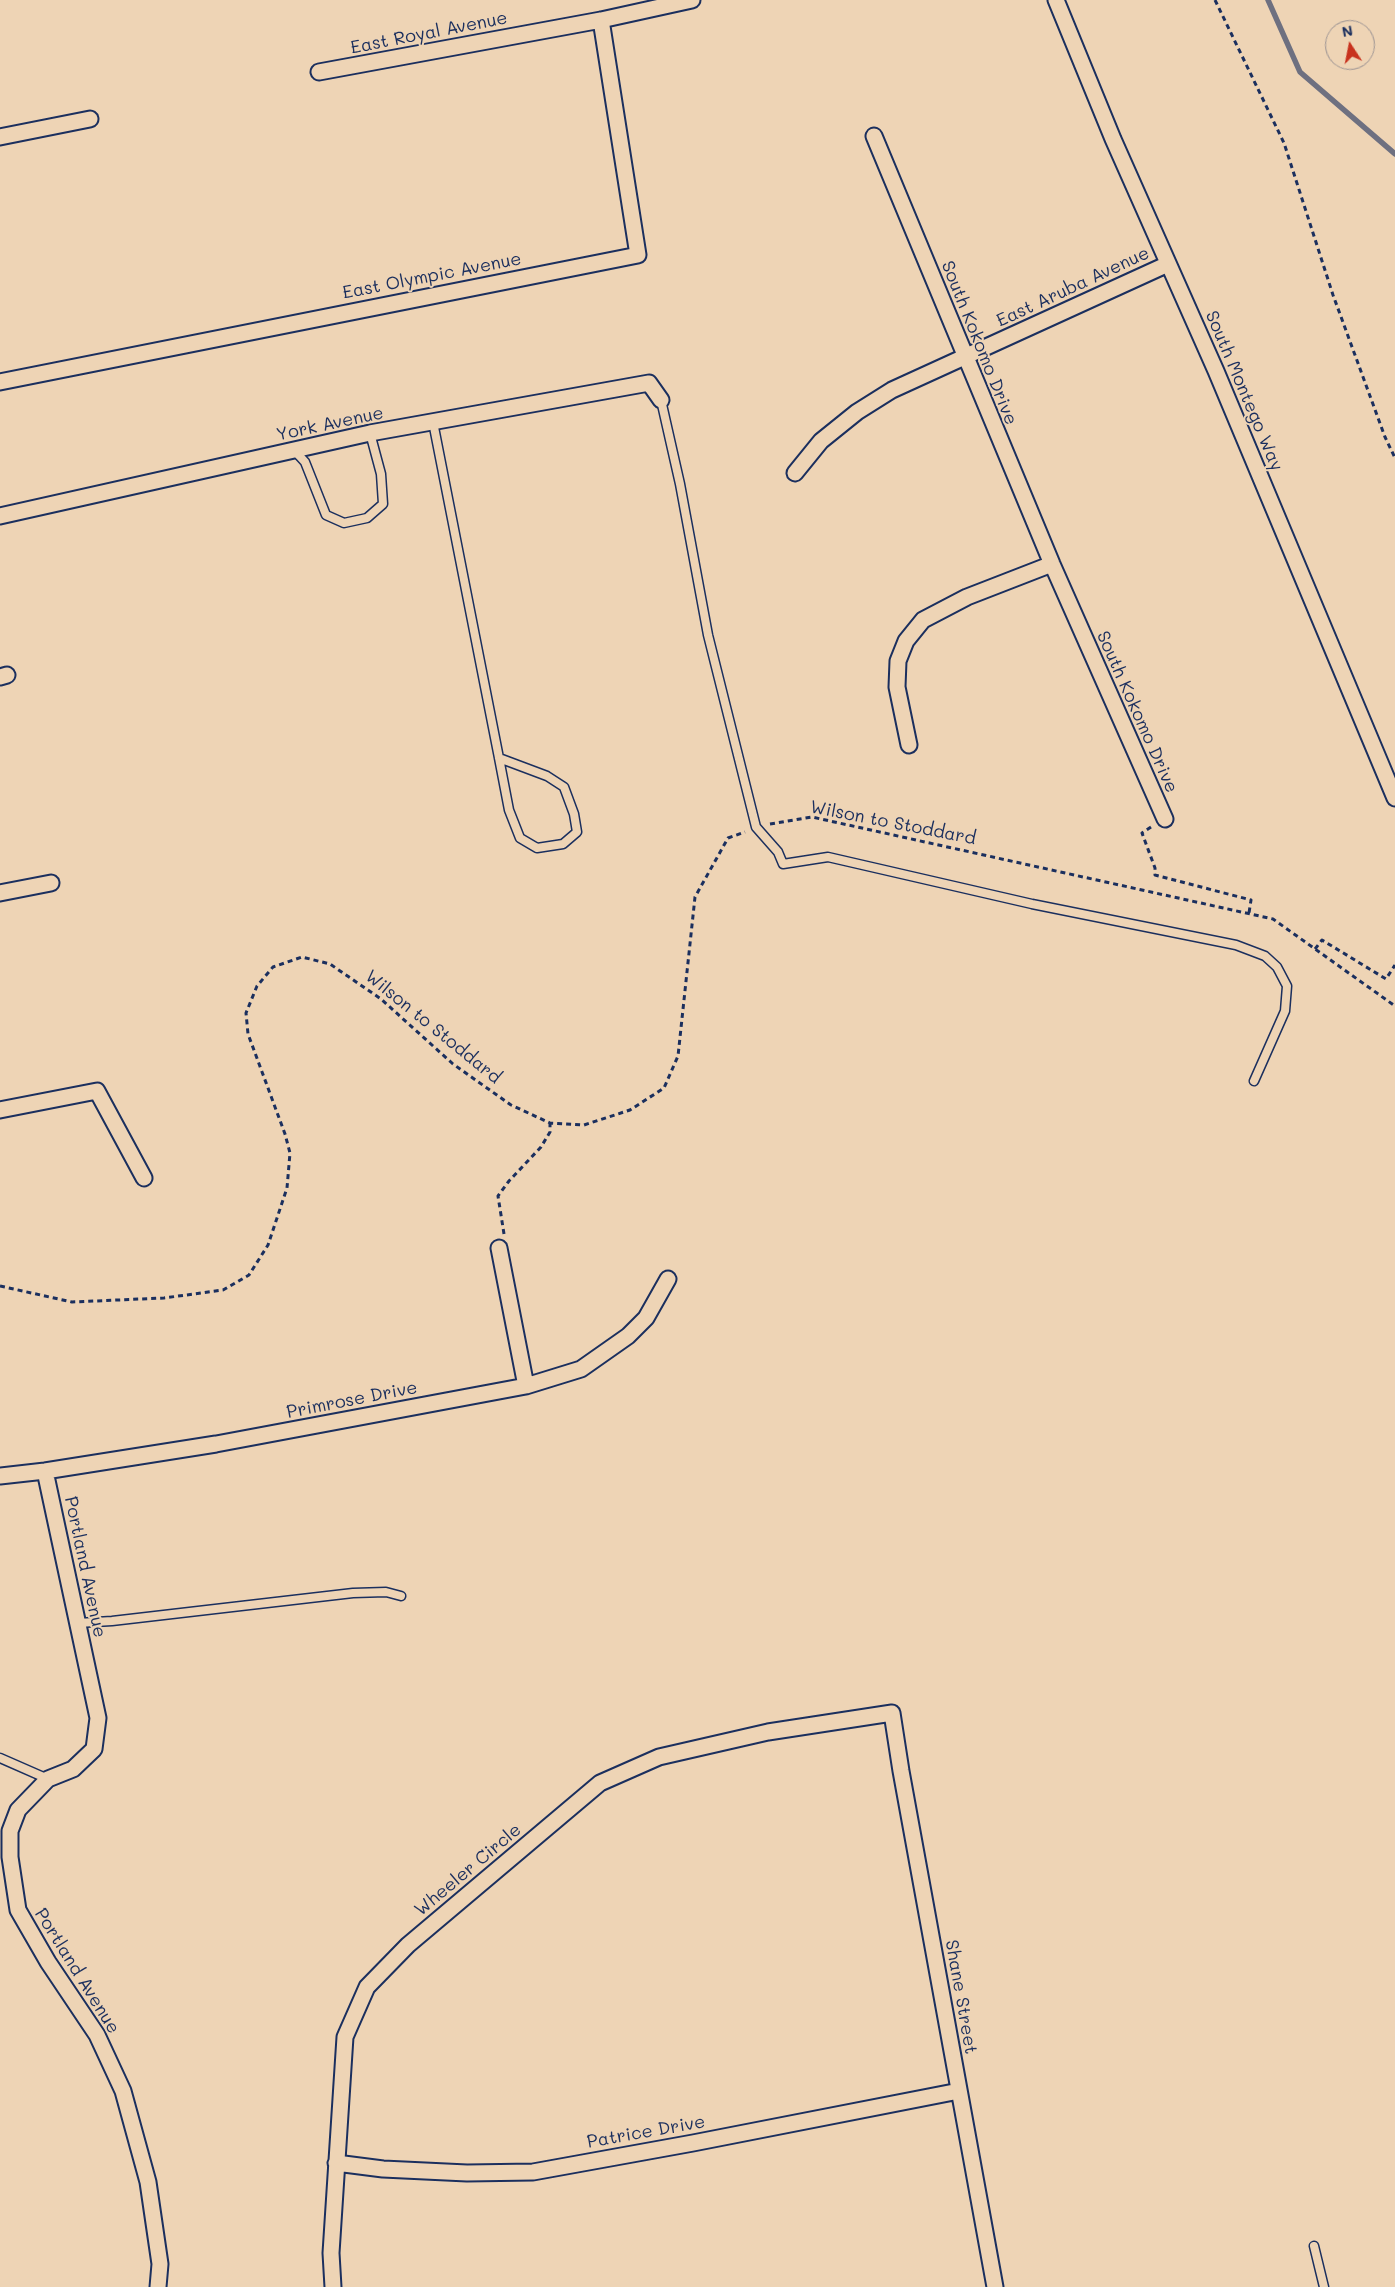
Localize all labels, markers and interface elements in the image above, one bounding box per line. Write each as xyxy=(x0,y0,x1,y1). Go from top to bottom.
street label: East Royal Avenue xyxy=(349,7,509,59)
north arrow xyxy=(1325,20,1375,70)
text: N xyxy=(1340,20,1354,41)
street label: East Aruba Avenue xyxy=(993,242,1153,332)
street label: East Olympic Avenue xyxy=(341,248,523,304)
street label: South Kokomo Drive xyxy=(936,258,1022,428)
street label: South Montego Way xyxy=(1200,308,1288,474)
street label: York Avenue xyxy=(274,402,386,446)
street label: South Kokomo Drive xyxy=(1092,628,1182,796)
street label: Wilson to Stoddard xyxy=(808,796,978,850)
street label: Wilson to Stoddard xyxy=(361,966,505,1088)
street label: Primrose Drive xyxy=(285,1377,419,1423)
street label: Portland Avenue xyxy=(59,1494,111,1640)
street label: Wheeler Circle xyxy=(410,1819,526,1921)
street label: Portland Avenue xyxy=(30,1904,124,2038)
street label: Shane Street xyxy=(940,1938,982,2056)
street label: Patrice Drive xyxy=(585,2111,707,2153)

